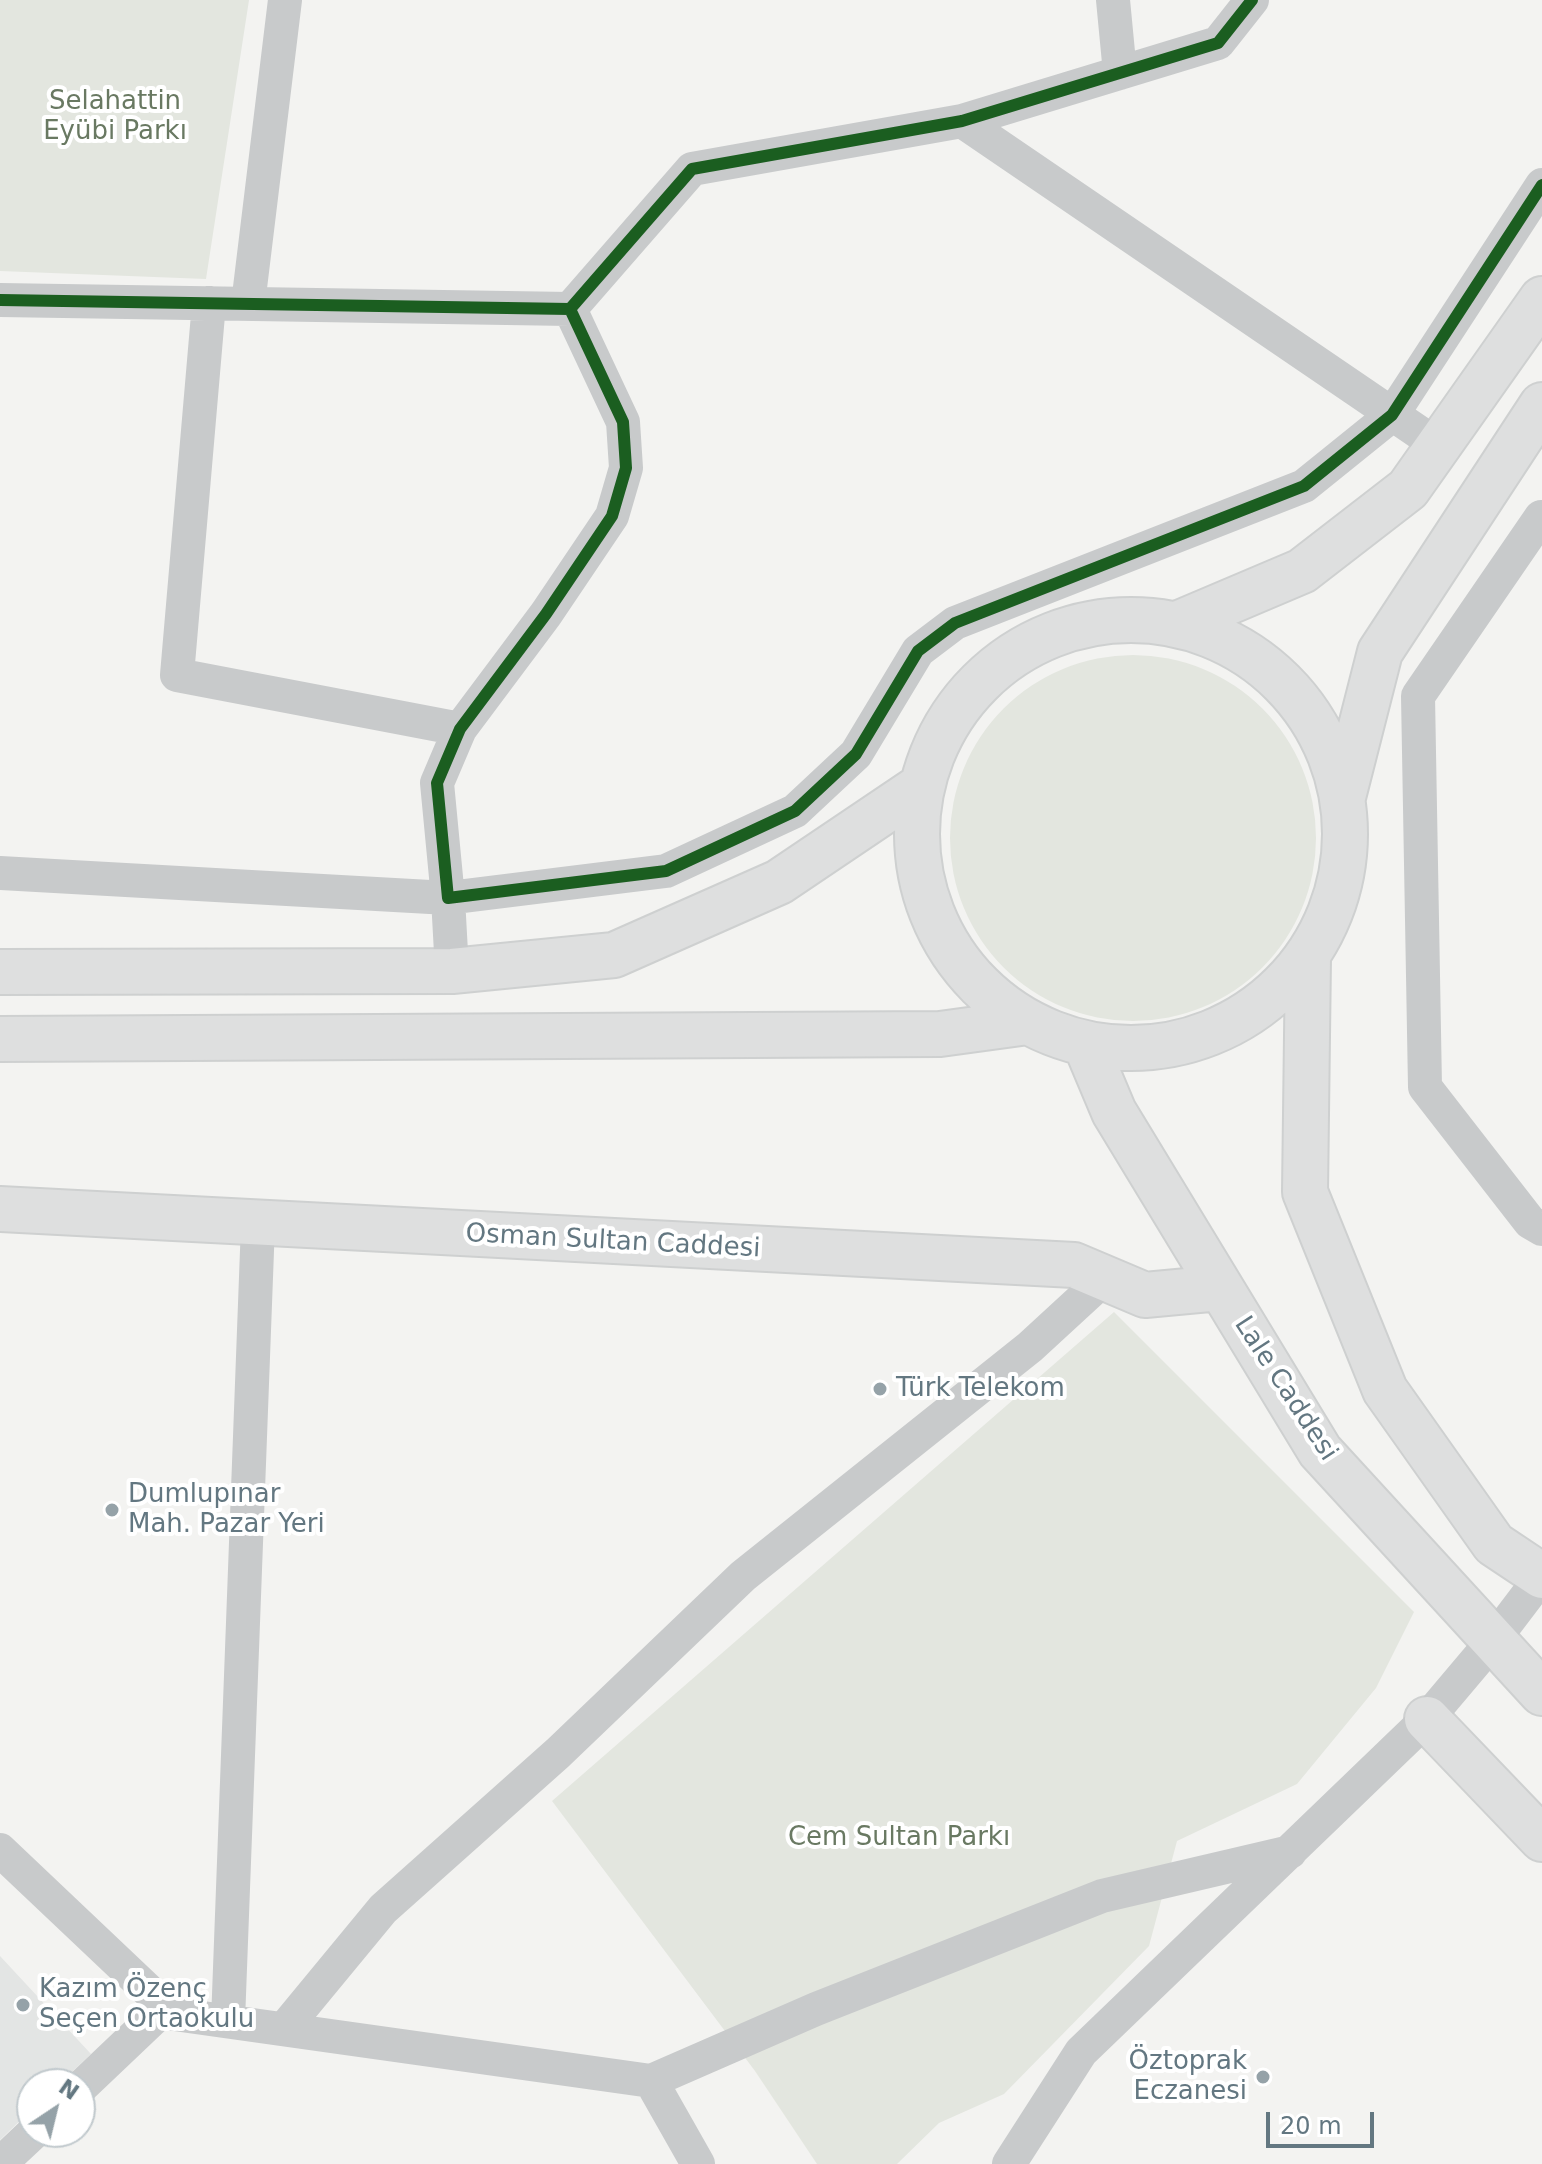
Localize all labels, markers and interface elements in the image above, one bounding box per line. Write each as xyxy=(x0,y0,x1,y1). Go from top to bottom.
park label: Selahattin Eyübi Parkı xyxy=(43,86,187,148)
street label: Osman Sultan Caddesi xyxy=(465,1219,761,1265)
street label: Lale Caddesi xyxy=(1227,1311,1343,1467)
place label: Türk Telekom xyxy=(896,1373,1065,1405)
marker: Türk Telekom xyxy=(871,1380,889,1398)
place label: Dumlupınar Mah. Pazar Yeri xyxy=(128,1479,325,1540)
marker: Dumlupınar Mah. Pazar Yeri xyxy=(103,1501,121,1519)
park label: Cem Sultan Parkı xyxy=(788,1822,1010,1854)
place label: Kazım Özenç Seçen Ortaokulu xyxy=(39,1974,254,2036)
marker: Kazım Özenç Seçen Ortaokulu xyxy=(14,1996,32,2014)
place label: Öztoprak Eczanesi xyxy=(1129,2046,1247,2108)
north arrow xyxy=(16,2068,96,2148)
marker: Öztoprak Eczanesi xyxy=(1254,2068,1272,2086)
text: N xyxy=(54,2074,84,2105)
scale bar xyxy=(1270,2096,1378,2146)
text: 20 m xyxy=(1280,2112,1342,2140)

